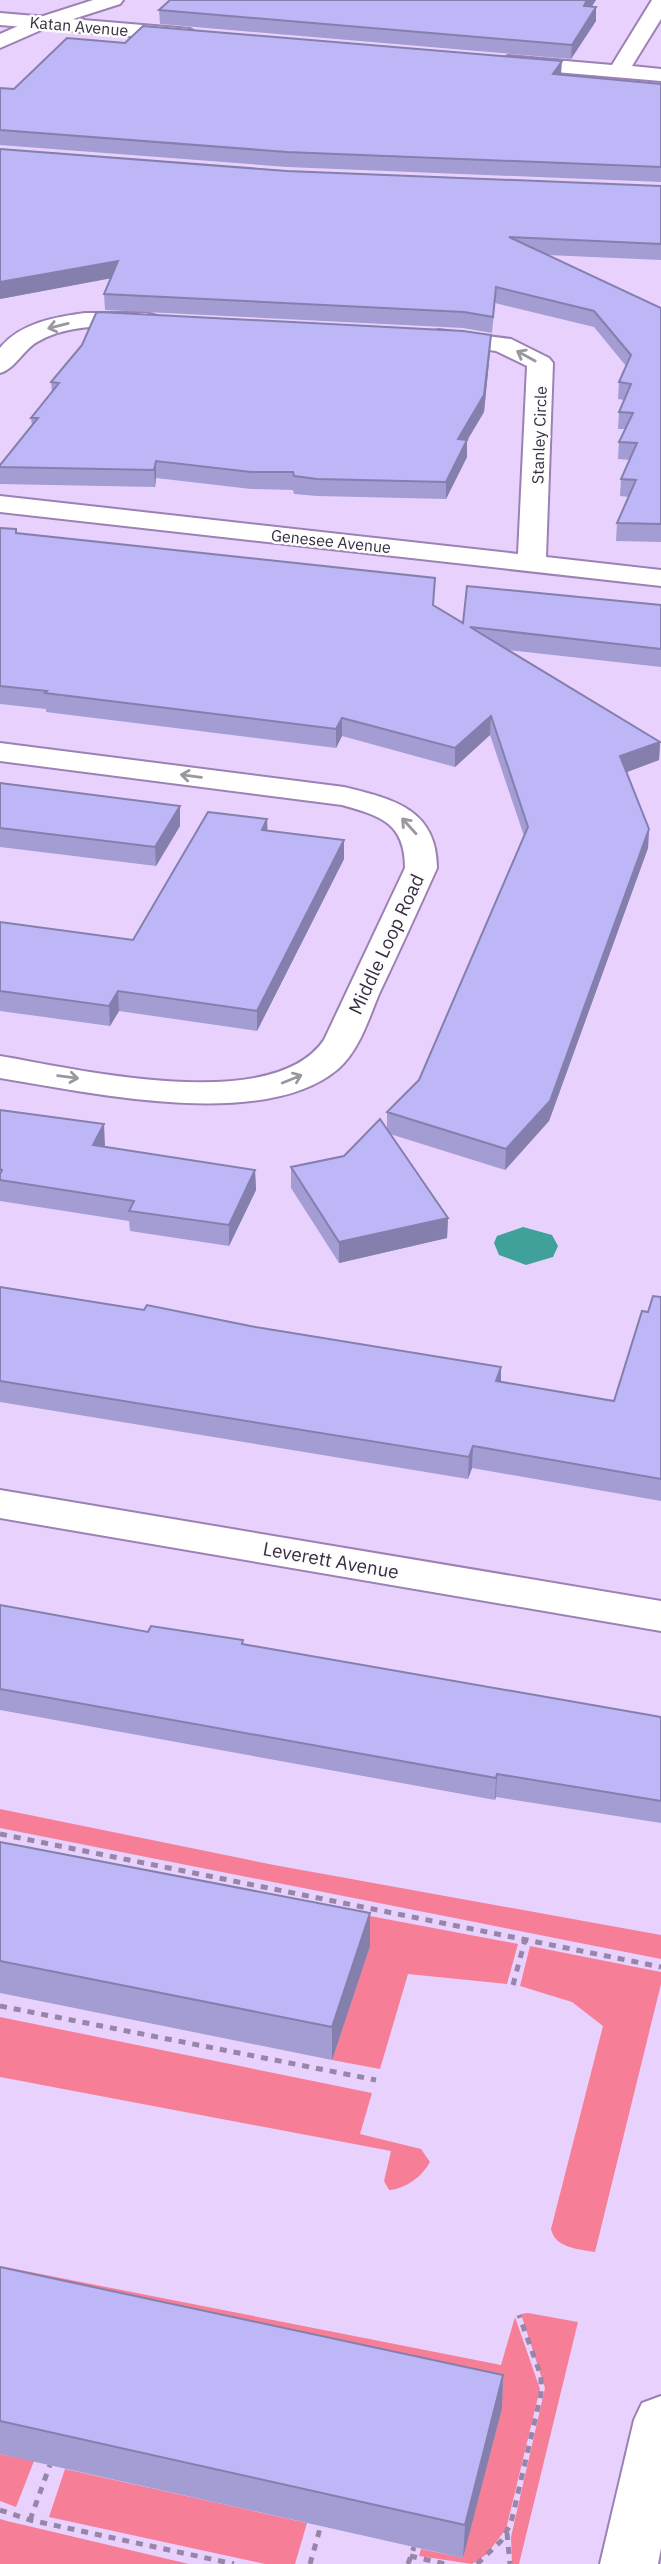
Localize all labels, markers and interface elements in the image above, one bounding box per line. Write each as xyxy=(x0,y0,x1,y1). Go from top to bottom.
street label: Katan Avenue xyxy=(29,12,129,40)
one-way arrow xyxy=(48,320,70,333)
one-way arrow xyxy=(517,349,537,363)
street label: Stanley Circle xyxy=(527,385,551,484)
street label: Genesee Avenue xyxy=(270,525,392,557)
one-way arrow xyxy=(181,770,203,783)
one-way arrow xyxy=(401,817,417,835)
street label: Middle Loop Road xyxy=(343,870,429,1018)
one-way arrow xyxy=(56,1070,78,1083)
one-way arrow xyxy=(280,1071,302,1084)
street label: Leverett Avenue xyxy=(261,1536,401,1584)

